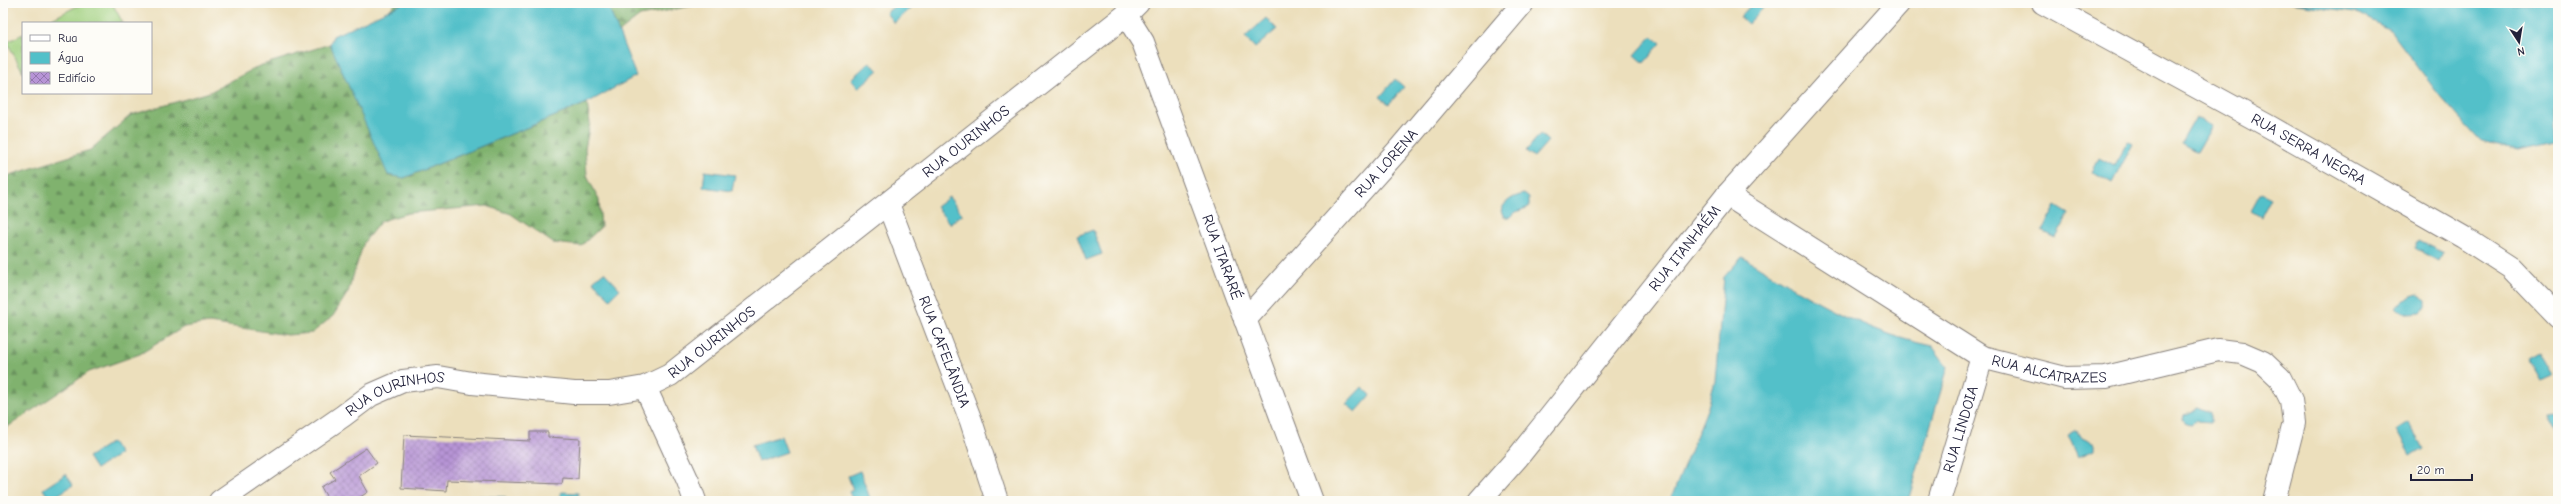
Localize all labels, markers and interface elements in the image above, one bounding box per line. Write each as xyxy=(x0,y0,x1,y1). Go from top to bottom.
legend xyxy=(22,22,152,94)
north arrow xyxy=(2499,22,2539,62)
text: Rua xyxy=(58,31,77,45)
text: N xyxy=(2516,44,2526,58)
text: Água xyxy=(58,51,84,65)
text: Edifício xyxy=(58,71,95,85)
street label: RUA OURINHOS xyxy=(919,101,1013,181)
street label: RUA SERRA NEGRA xyxy=(2248,109,2369,189)
street label: RUA LORENA xyxy=(1351,125,1422,201)
street label: RUA ITANHAÉM xyxy=(1645,201,1724,295)
street label: RUA ITARARÉ xyxy=(1198,212,1247,302)
street label: RUA CAFELÂNDIA xyxy=(915,293,974,410)
street label: RUA OURINHOS xyxy=(664,302,759,382)
street label: RUA ALCATRAZES xyxy=(1990,351,2107,387)
street label: RUA OURINHOS xyxy=(342,368,446,420)
street label: RUA LINDOIA xyxy=(1939,383,1982,475)
scale bar xyxy=(2411,456,2472,482)
text: 20 m xyxy=(2417,463,2445,477)

